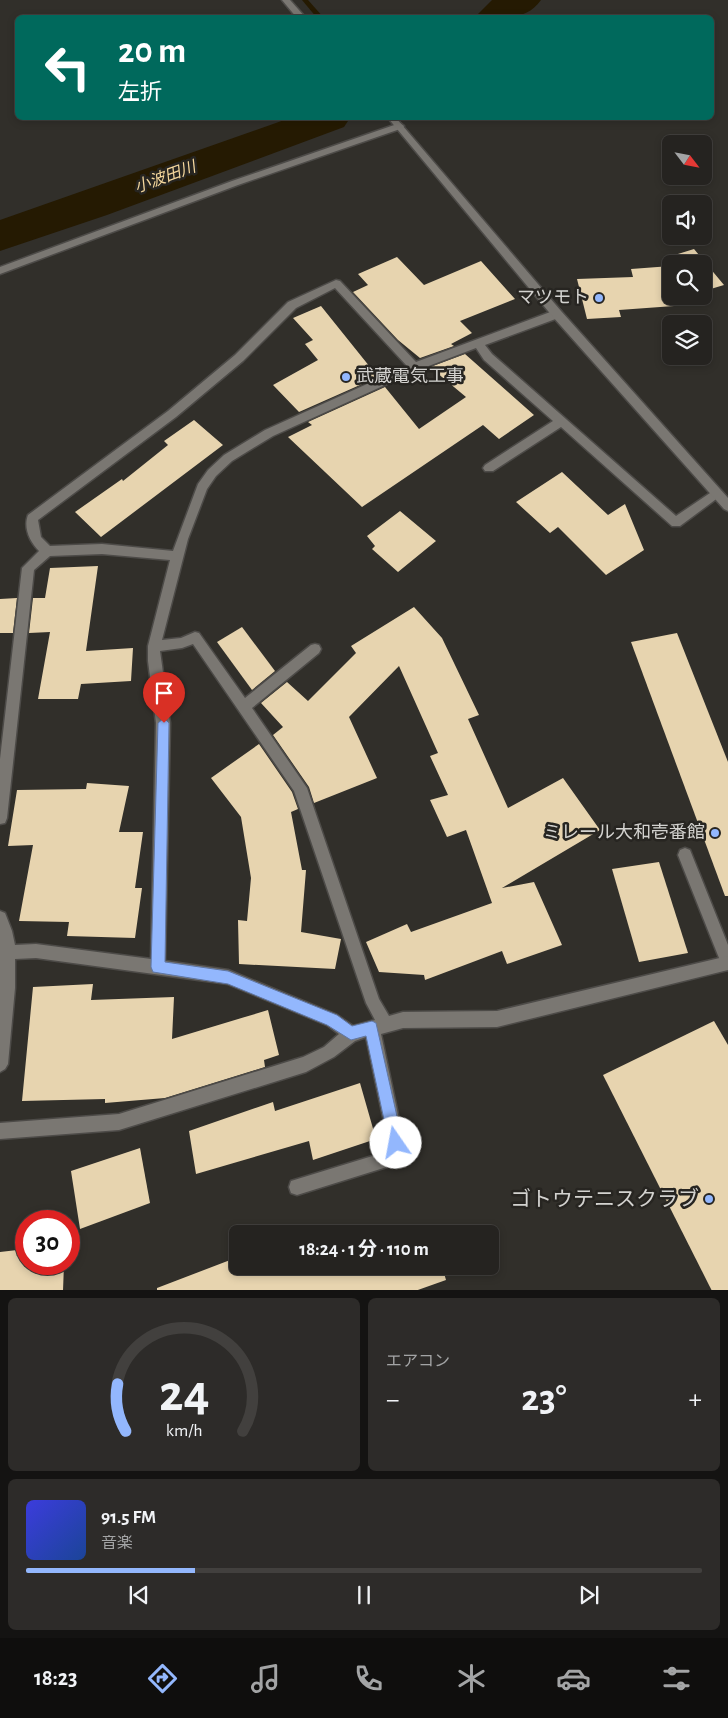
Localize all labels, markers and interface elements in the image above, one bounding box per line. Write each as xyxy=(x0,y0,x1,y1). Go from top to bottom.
text: 20 m xyxy=(118,34,186,69)
icon: left xyxy=(35,35,100,100)
text: 左折 xyxy=(118,81,162,103)
north arrow xyxy=(662,135,712,185)
map controls xyxy=(662,135,712,365)
water label: 小波田川 xyxy=(132,157,200,195)
button: sound xyxy=(662,195,712,245)
button: search xyxy=(662,255,712,305)
place label: マツモト xyxy=(517,289,589,307)
marker: マツモト xyxy=(593,292,605,304)
button: layers xyxy=(662,315,712,365)
place label: 武蔵電気工事 xyxy=(356,366,464,386)
marker: 武蔵電気工事 xyxy=(340,371,352,383)
pin xyxy=(143,672,185,723)
icon: arrive xyxy=(150,679,178,707)
place label: ミレール大和壱番館 xyxy=(543,822,705,842)
marker: ミレール大和壱番館 xyxy=(709,827,721,839)
position arrow xyxy=(369,1116,421,1168)
place label: ゴトウテニスクラブ xyxy=(510,1187,699,1210)
marker: ゴトウテニスクラブ xyxy=(703,1193,715,1205)
speed limit sign: 30 xyxy=(15,1210,80,1275)
text: 18:24 · 1 分 · 110 m xyxy=(299,1240,429,1259)
text: エアコン xyxy=(386,1353,450,1369)
text: 24 xyxy=(159,1368,209,1420)
text: 23° xyxy=(521,1380,567,1418)
text: − xyxy=(386,1386,399,1414)
text: + xyxy=(689,1386,702,1414)
text: km/h xyxy=(166,1422,202,1440)
text: 91.5 FM xyxy=(101,1508,156,1527)
text: 音楽 xyxy=(101,1535,133,1551)
icon: previous xyxy=(125,1581,153,1609)
icon: pause xyxy=(350,1581,378,1609)
icon: next xyxy=(575,1581,603,1609)
icon: directions xyxy=(145,1661,180,1696)
icon: music xyxy=(248,1661,283,1696)
icon: phone xyxy=(351,1661,386,1696)
icon: climate xyxy=(454,1661,489,1696)
icon: car xyxy=(556,1661,591,1696)
icon: filters xyxy=(659,1661,694,1696)
text: 18:23 xyxy=(34,1667,78,1689)

